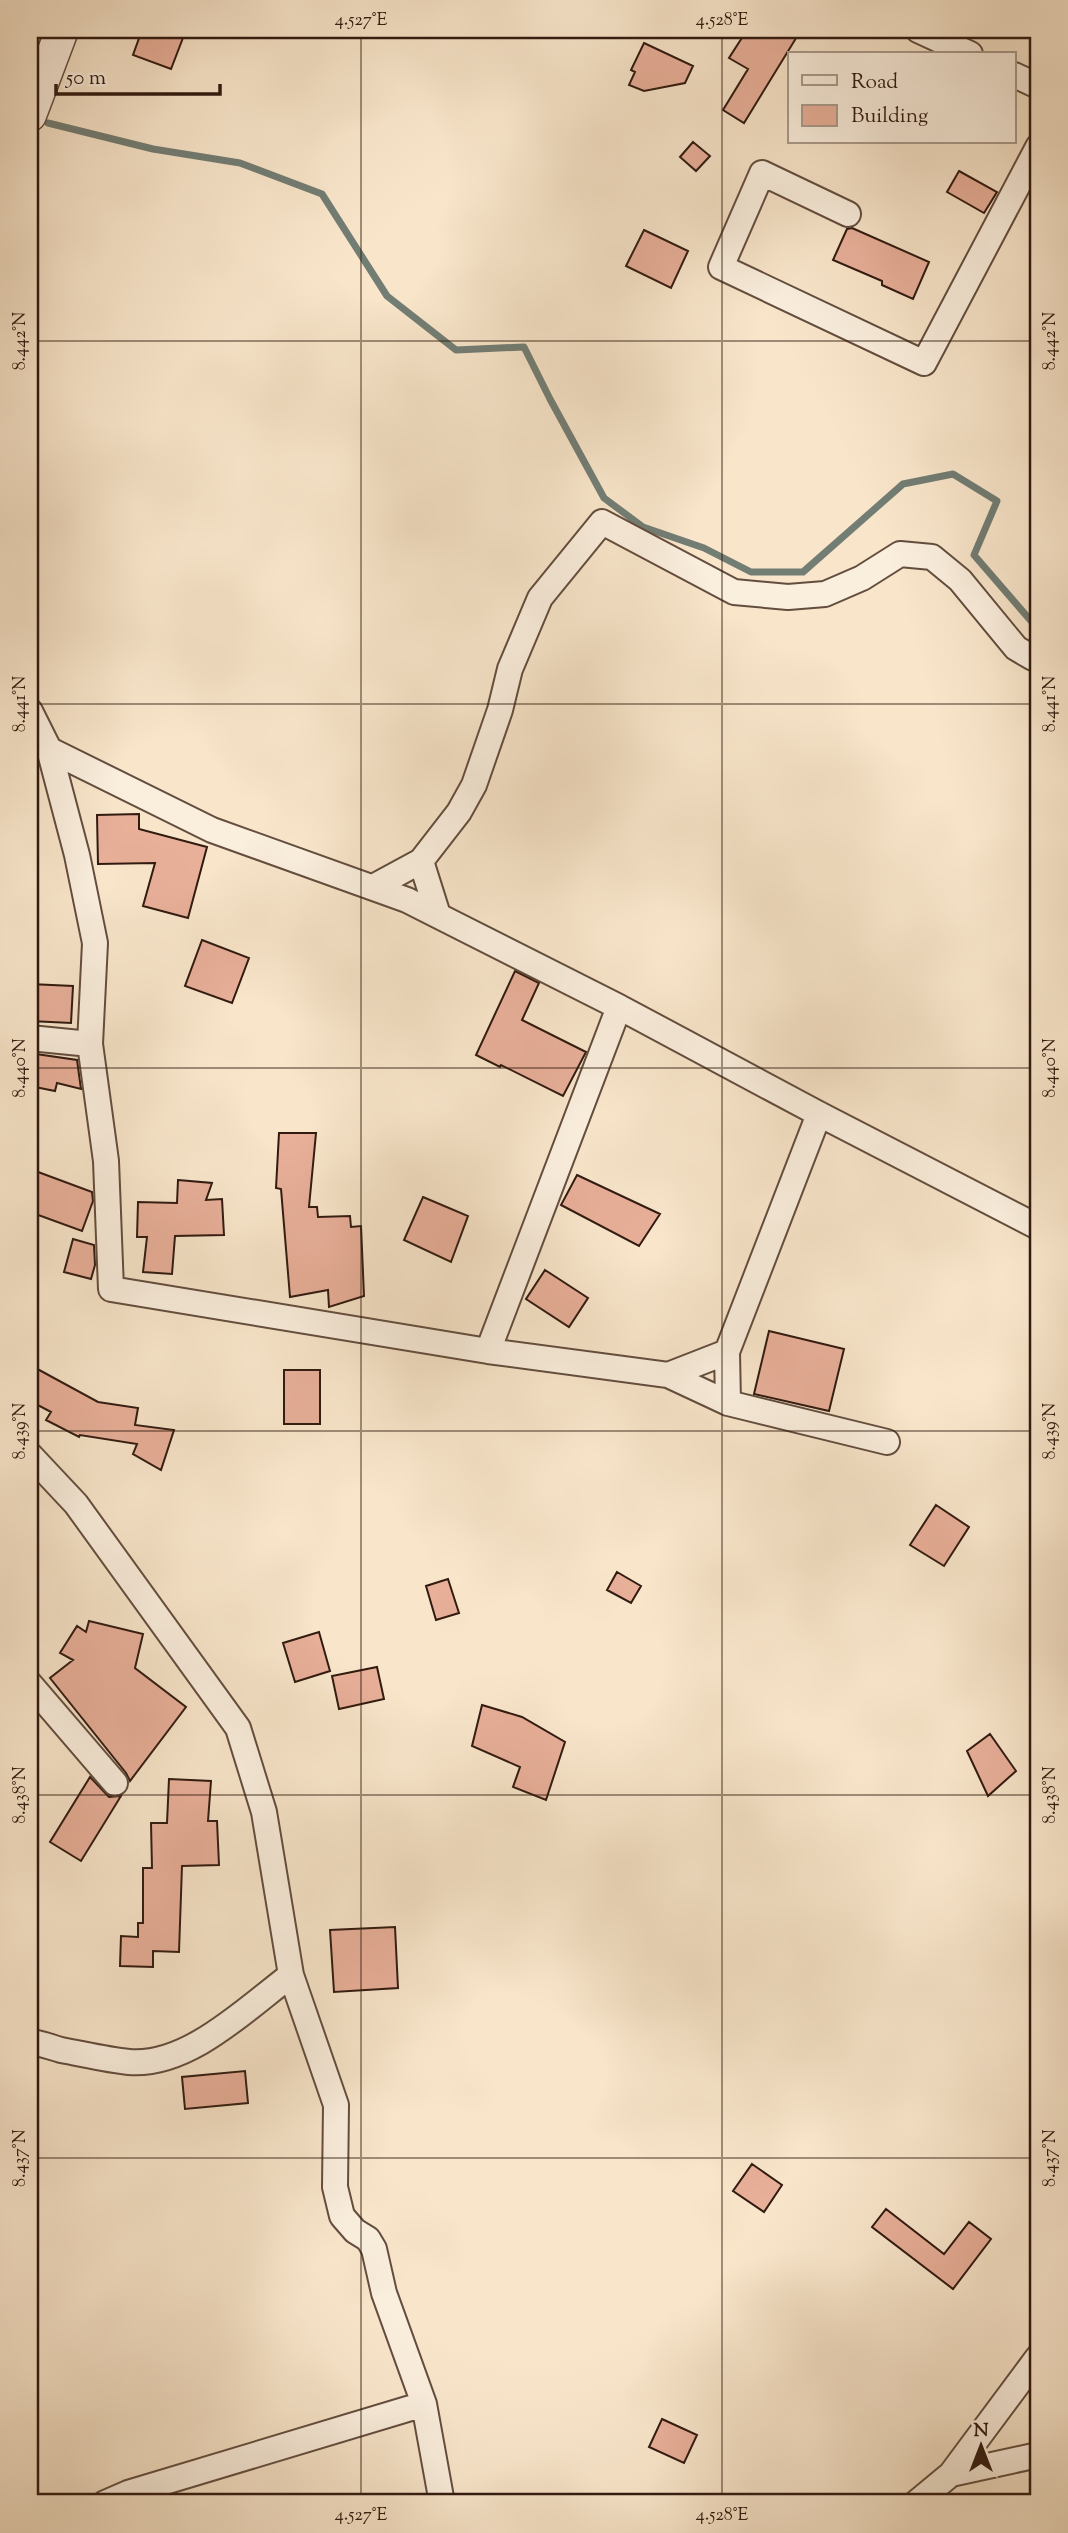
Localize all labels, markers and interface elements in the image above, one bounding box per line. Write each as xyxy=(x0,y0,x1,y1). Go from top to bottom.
text: 4.527°E xyxy=(335,8,387,34)
text: 4.528°E xyxy=(696,8,748,34)
scale bar xyxy=(56,52,220,96)
legend xyxy=(788,52,1016,144)
text: 50 m xyxy=(65,64,106,94)
text: Road xyxy=(851,68,898,98)
text: Building xyxy=(851,102,928,132)
text: 8.442°N xyxy=(8,312,34,370)
text: 8.442°N xyxy=(1038,312,1064,370)
text: 8.441°N xyxy=(8,676,34,732)
text: 8.441°N xyxy=(1038,676,1064,732)
text: 8.440°N xyxy=(8,1038,34,1098)
text: 8.440°N xyxy=(1038,1038,1064,1098)
text: 8.439°N xyxy=(8,1403,34,1459)
text: 8.439°N xyxy=(1038,1403,1064,1459)
text: 8.438°N xyxy=(8,1766,34,1824)
text: 8.438°N xyxy=(1038,1766,1064,1824)
text: 8.437°N xyxy=(8,2129,34,2187)
text: 8.437°N xyxy=(1038,2129,1064,2187)
north arrow xyxy=(946,2410,1016,2480)
text: N xyxy=(973,2418,989,2445)
text: 4.527°E xyxy=(335,2503,387,2529)
text: 4.528°E xyxy=(696,2503,748,2529)

